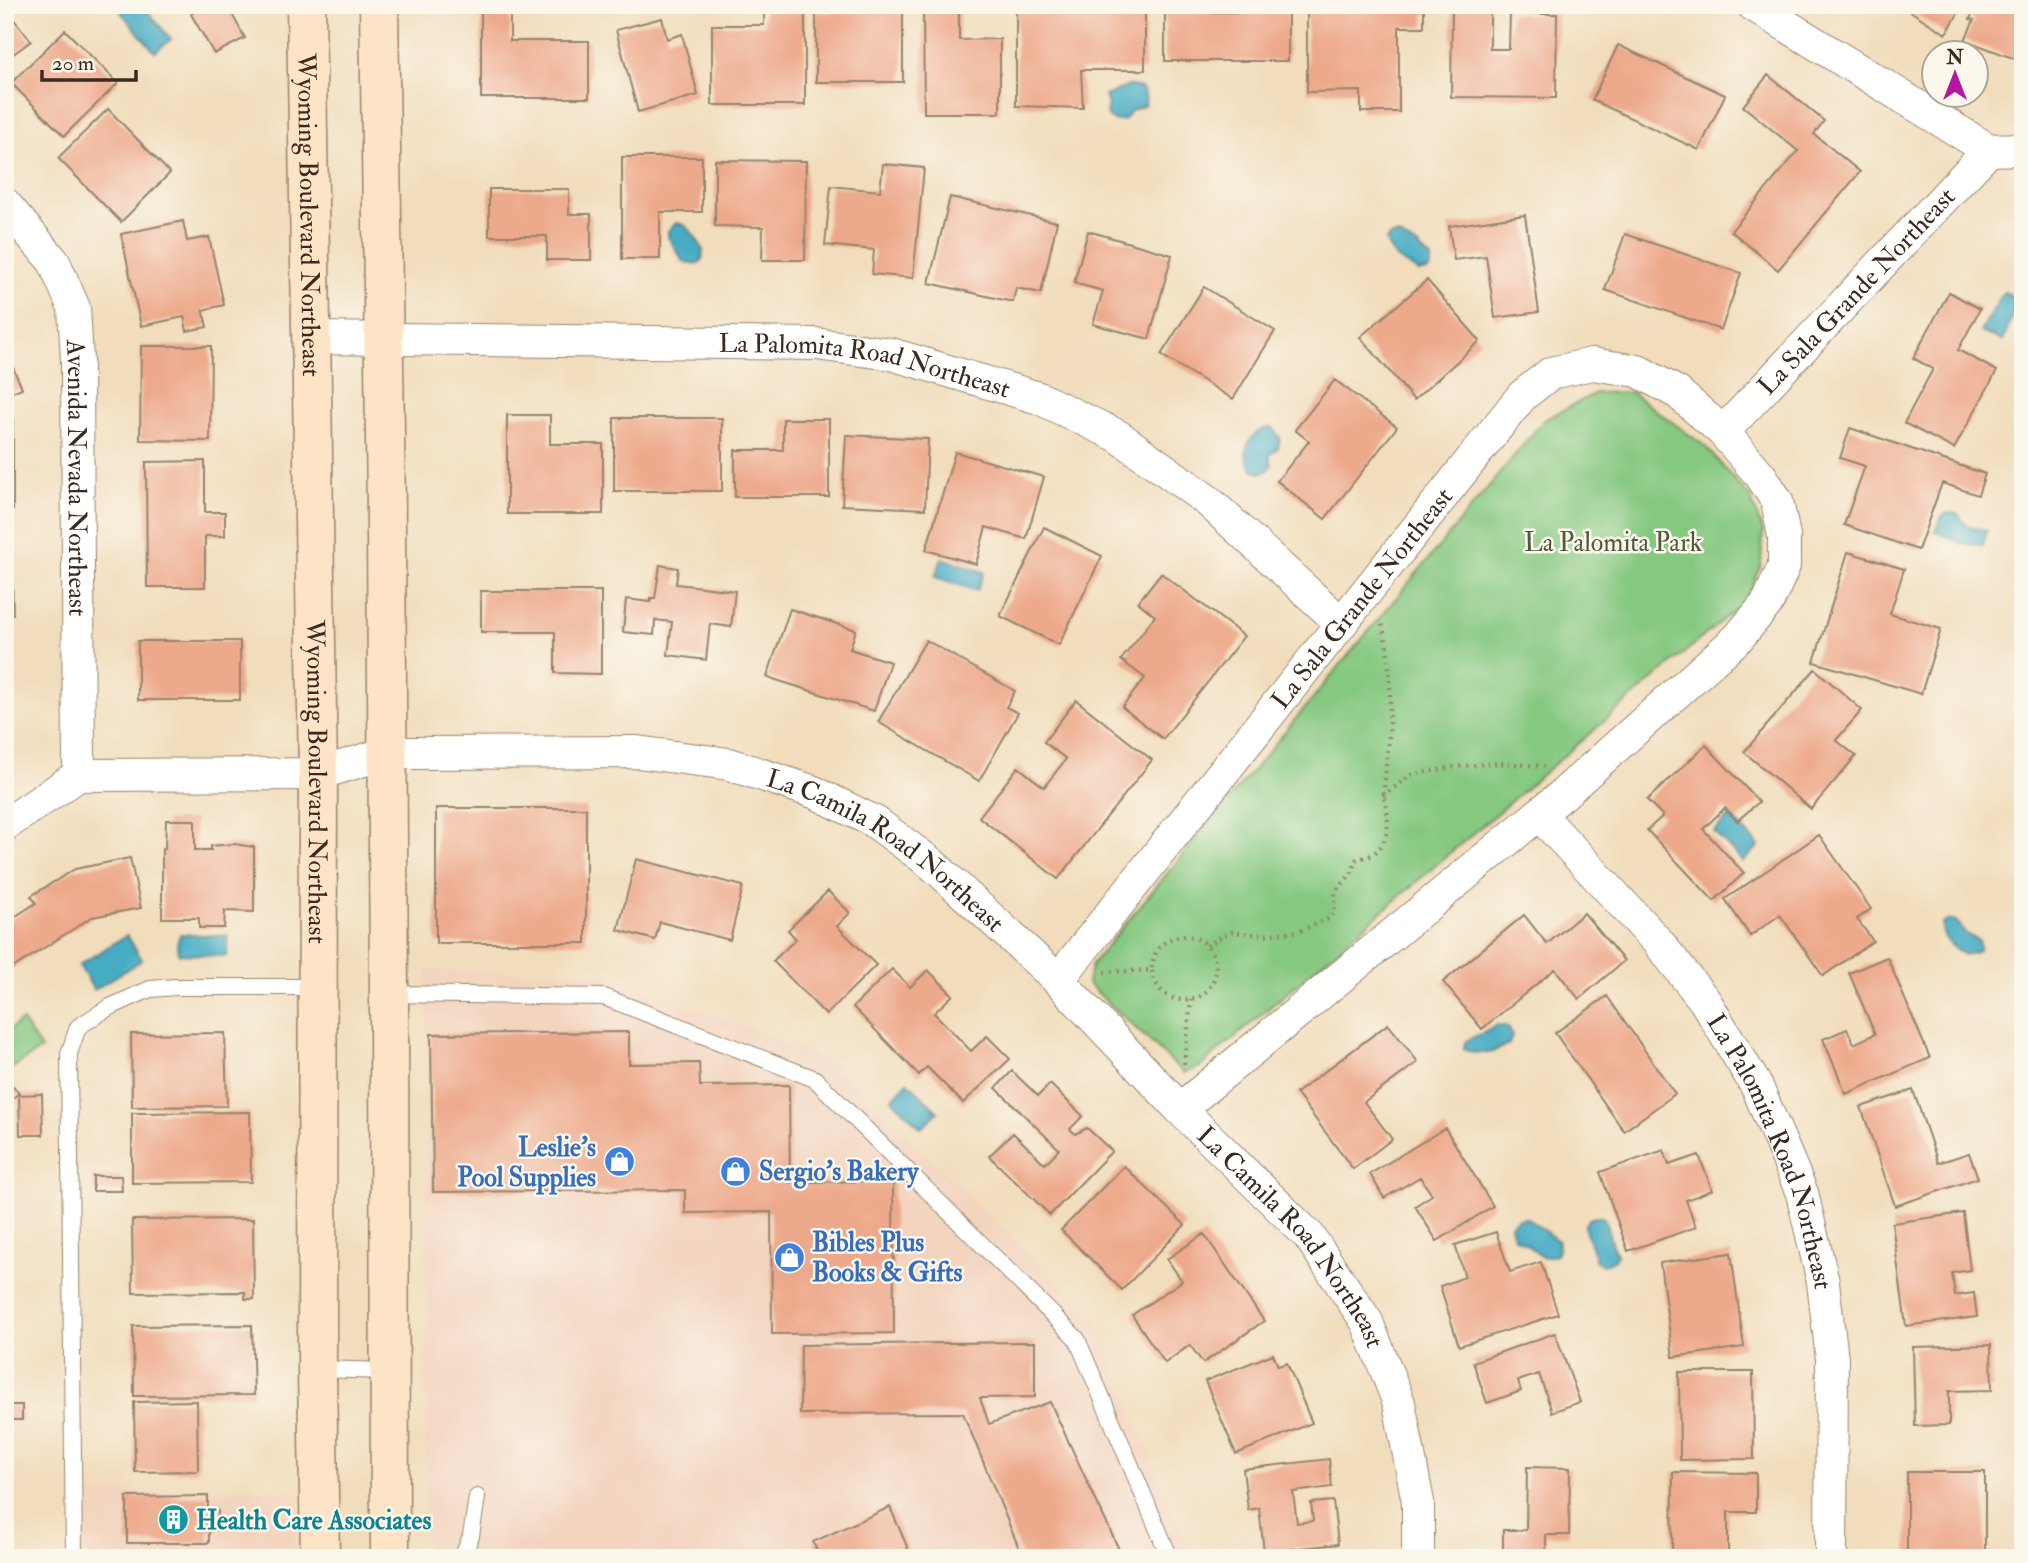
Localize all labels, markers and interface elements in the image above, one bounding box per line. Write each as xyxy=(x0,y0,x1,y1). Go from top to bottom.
scale bar xyxy=(42,38,136,82)
north arrow xyxy=(1920,38,1990,108)
text: N xyxy=(1945,46,1964,70)
text: 20 m xyxy=(52,50,94,77)
street label: Wyoming Boulevard Northeast xyxy=(290,52,327,377)
street label: La Sala Grande Northeast xyxy=(1751,181,1962,402)
street label: La Palomita Road Northeast xyxy=(718,328,1014,406)
street label: Avenida Nevada Northeast xyxy=(59,337,93,617)
street label: La Sala Grande Northeast xyxy=(1265,481,1460,716)
park label: La Palomita Park xyxy=(1524,527,1703,559)
street label: Wyoming Boulevard Northeast xyxy=(299,619,333,944)
street label: La Camila Road Northeast xyxy=(762,762,1010,939)
street label: La Palomita Road Northeast xyxy=(1699,1008,1839,1291)
street label: La Camila Road Northeast xyxy=(1190,1120,1391,1353)
place label: Leslie's Pool Supplies xyxy=(457,1132,596,1195)
shop icon: Leslie's Pool Supplies xyxy=(602,1145,636,1179)
shop icon: Sergio's Bakery xyxy=(719,1154,753,1188)
place label: Sergio's Bakery xyxy=(759,1156,920,1189)
place label: Bibles Plus Books & Gifts xyxy=(812,1227,962,1289)
shop icon: Bibles Plus Books & Gifts xyxy=(772,1240,806,1274)
building icon: Health Care Associates xyxy=(156,1503,190,1537)
place label: Health Care Associates xyxy=(196,1505,431,1537)

